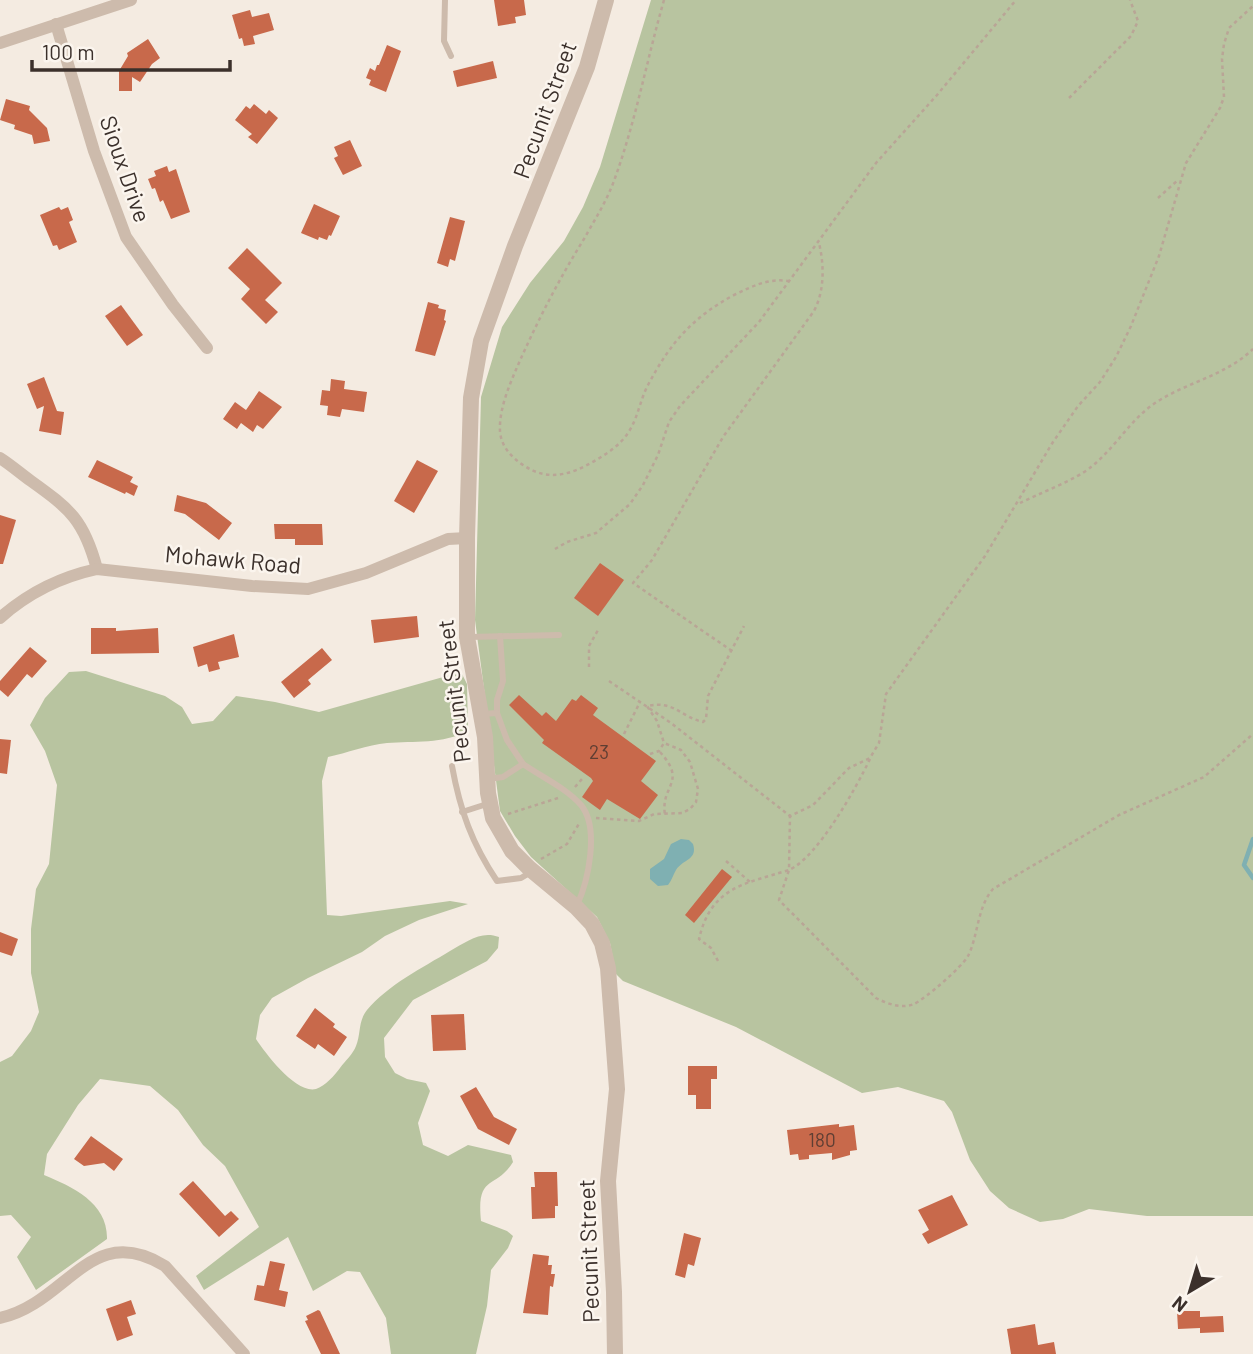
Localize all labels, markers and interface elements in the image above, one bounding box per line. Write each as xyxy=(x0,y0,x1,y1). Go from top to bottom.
scale bar xyxy=(32,28,229,72)
street label: Pecunit Street xyxy=(506,37,582,182)
text: 100 m xyxy=(42,39,95,64)
street label: Sioux Drive xyxy=(95,112,157,226)
street label: Mohawk Road xyxy=(164,539,302,579)
street label: Pecunit Street xyxy=(430,618,476,764)
house number: 23 xyxy=(589,740,609,763)
house number: 180 xyxy=(808,1128,836,1151)
street label: Pecunit Street xyxy=(572,1179,605,1323)
north arrow xyxy=(1155,1256,1225,1326)
text: N xyxy=(1167,1292,1191,1318)

